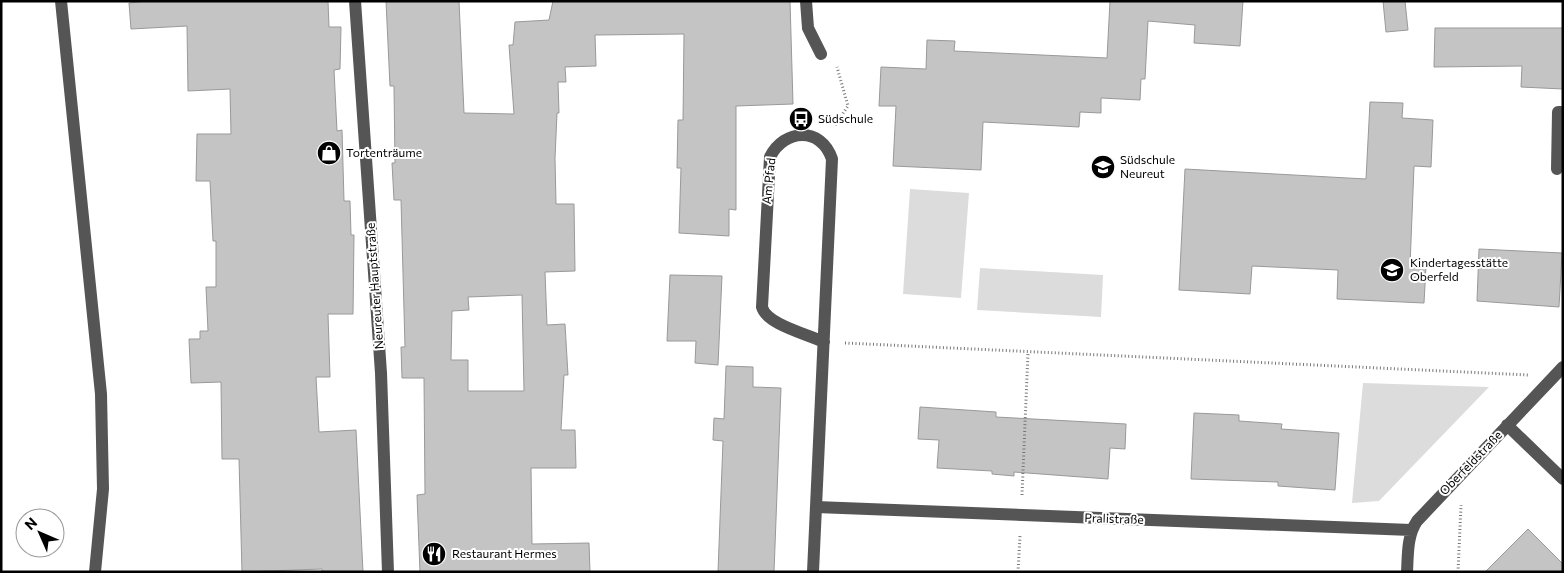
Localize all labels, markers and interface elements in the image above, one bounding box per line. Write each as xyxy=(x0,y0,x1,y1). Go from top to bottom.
bus stop icon: Südschule xyxy=(788,106,814,132)
place label: Südschule xyxy=(818,111,873,125)
shop icon: Tortenträume xyxy=(316,140,342,166)
place label: Tortenträume xyxy=(346,145,422,159)
place label: Südschule Neureut xyxy=(1120,152,1175,180)
school or university icon: Südschule Neureut xyxy=(1090,154,1116,180)
street label: Am Pfad xyxy=(759,157,777,205)
street label: Neureuter Hauptstraße xyxy=(363,222,385,350)
place label: Kindertagesstätte Oberfeld xyxy=(1410,255,1508,283)
school or university icon: Kindertagesstätte Oberfeld xyxy=(1379,257,1405,283)
street label: Oberfeldstraße xyxy=(1436,427,1504,497)
north arrow xyxy=(15,508,65,558)
street label: Pralistraße xyxy=(1084,510,1144,526)
text: N xyxy=(21,514,40,533)
restaurant icon: Restaurant Hermes xyxy=(421,541,447,567)
place label: Restaurant Hermes xyxy=(452,546,557,560)

